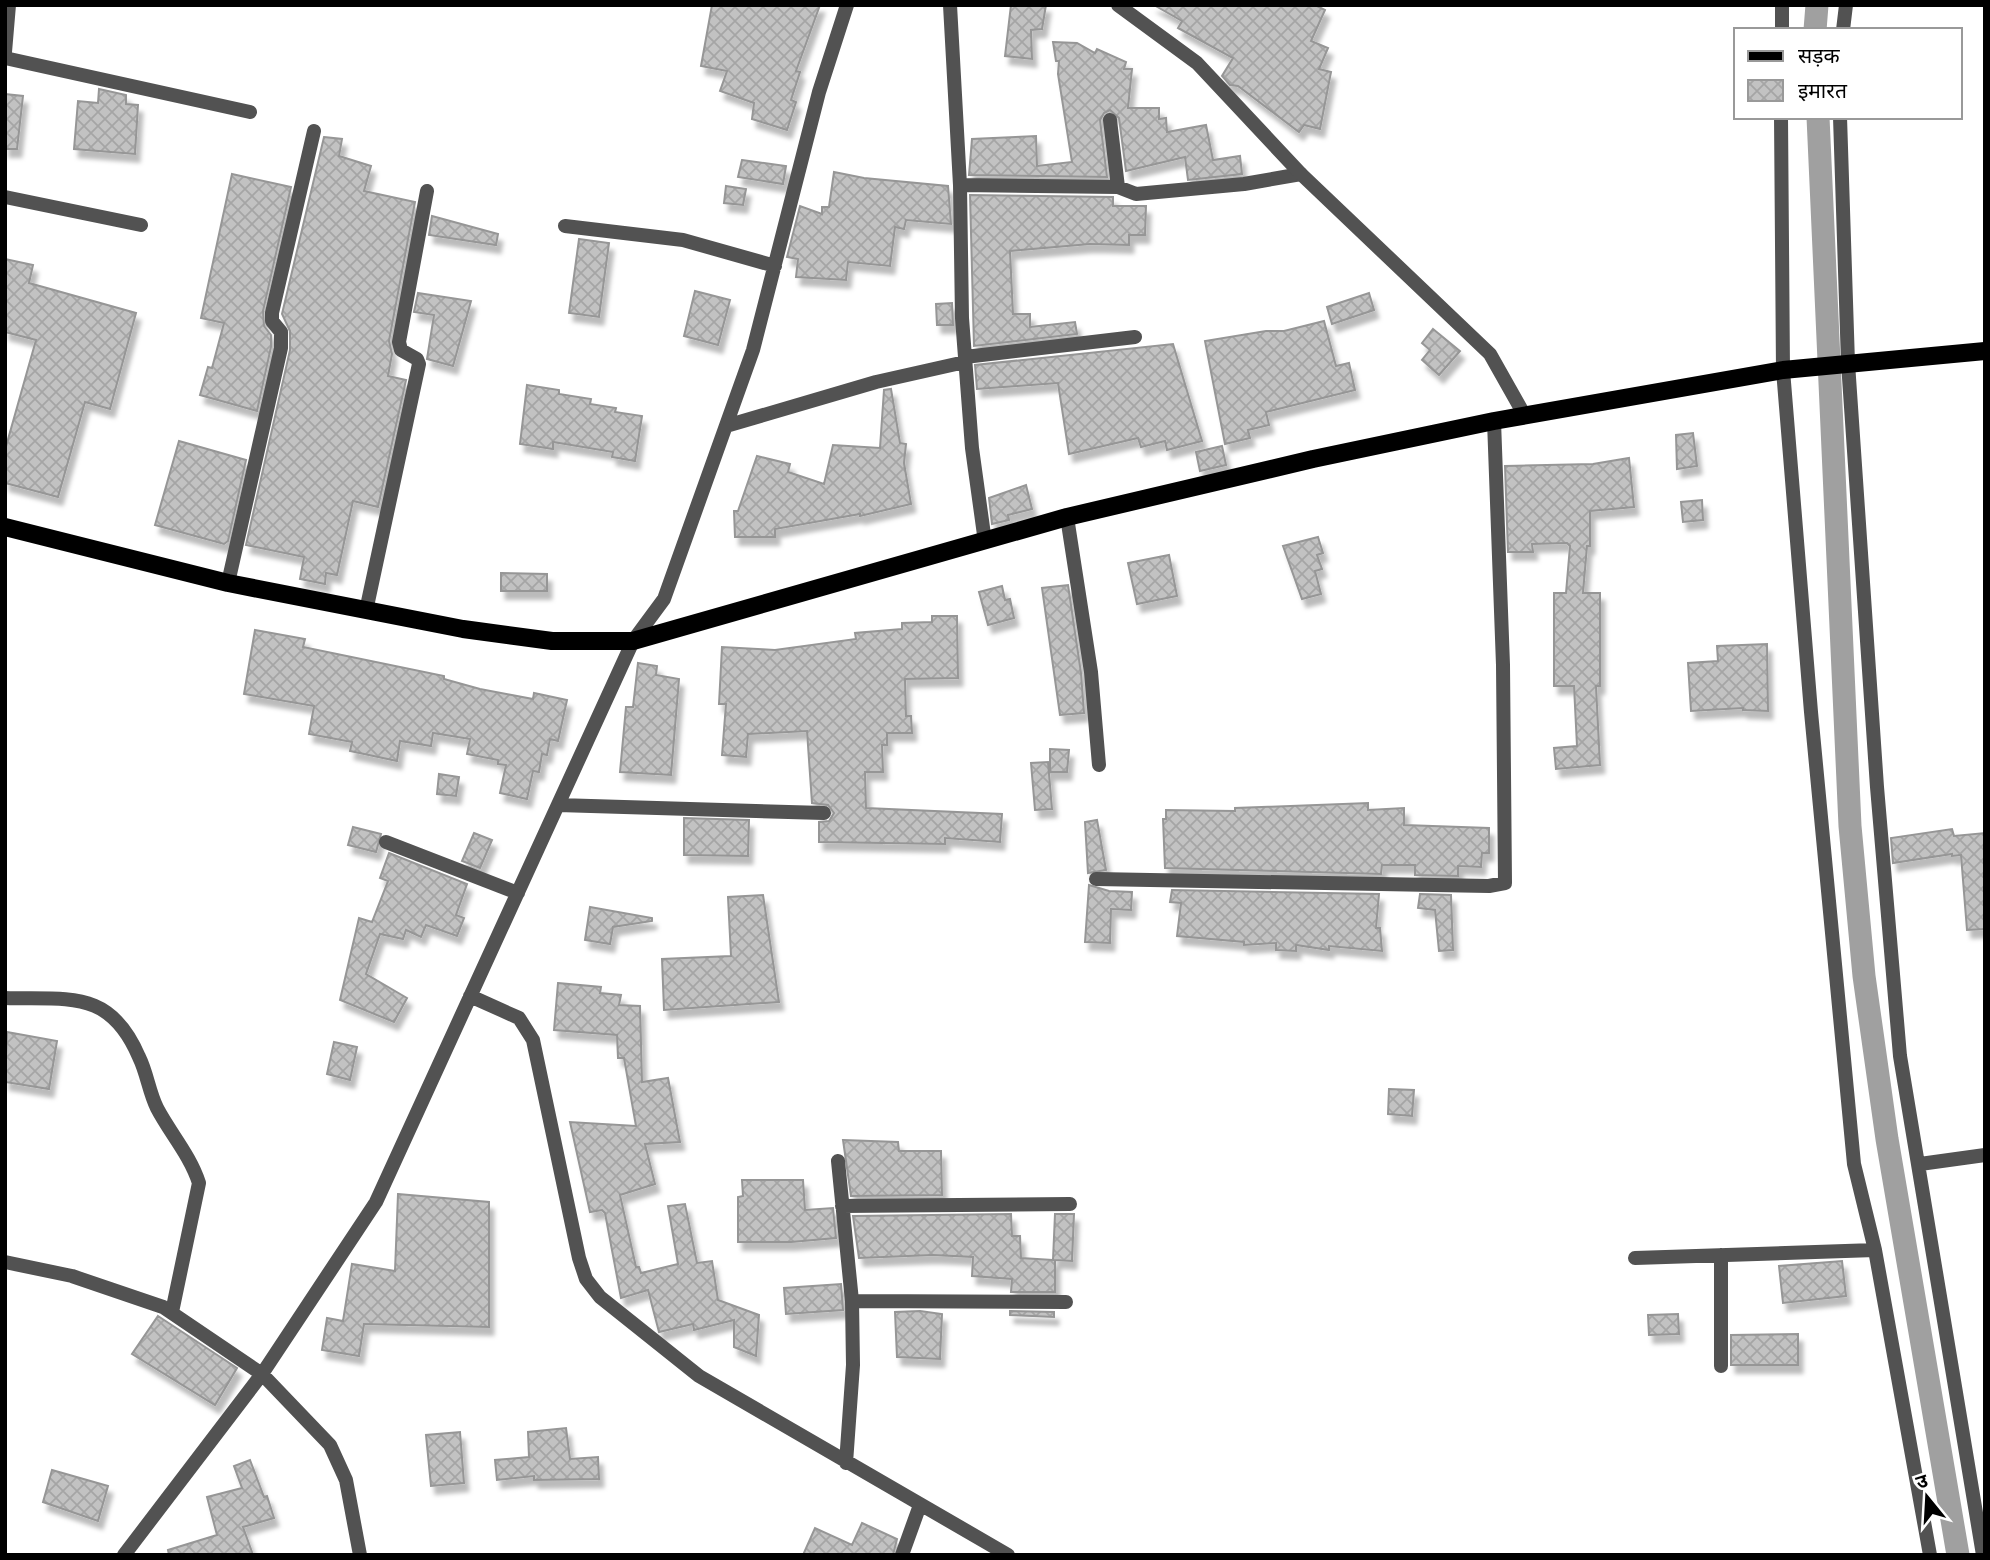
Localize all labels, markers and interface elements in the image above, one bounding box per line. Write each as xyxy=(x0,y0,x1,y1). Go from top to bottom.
legend xyxy=(1734,28,1962,119)
text: सड़क xyxy=(1798,43,1840,69)
text: इमारत xyxy=(1798,78,1848,104)
north arrow xyxy=(1892,1462,1962,1532)
text: उ xyxy=(1913,1468,1932,1495)

